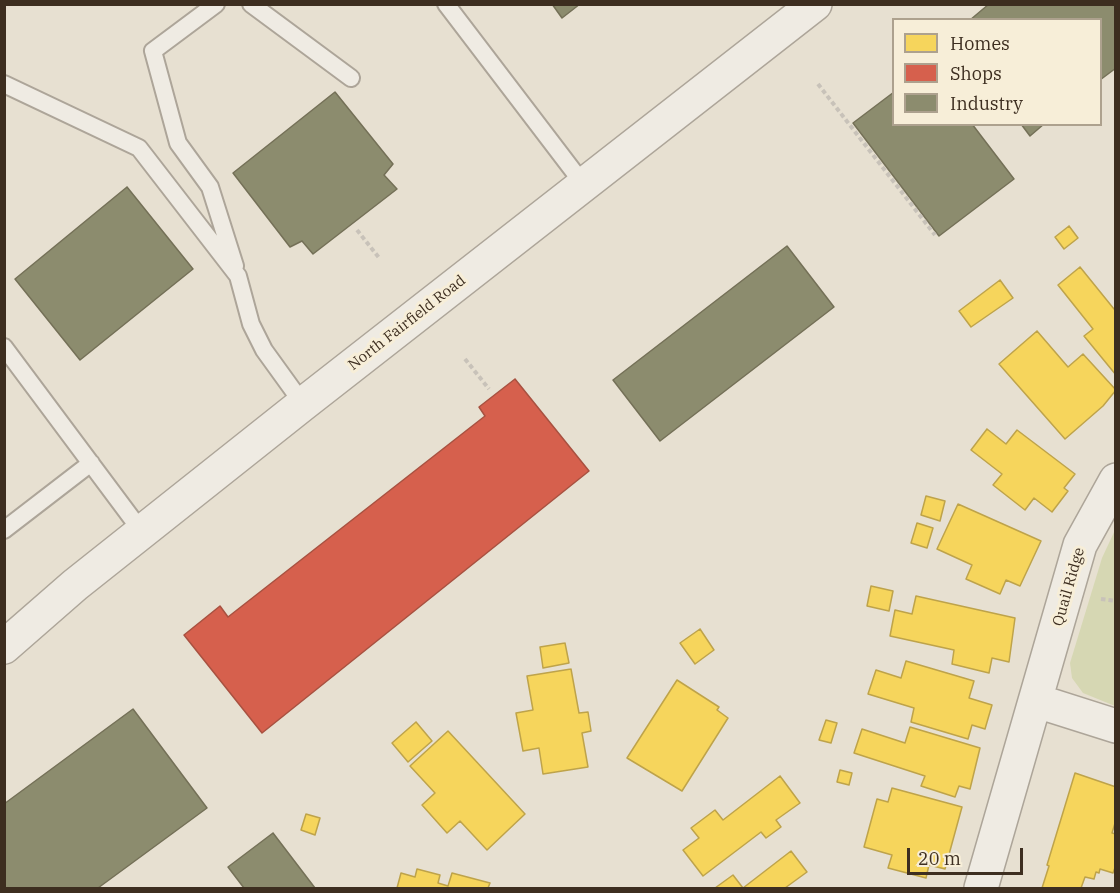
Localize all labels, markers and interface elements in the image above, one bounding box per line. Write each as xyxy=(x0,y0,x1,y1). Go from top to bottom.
legend xyxy=(892,18,1102,126)
text: Homes xyxy=(950,32,1010,55)
text: Shops xyxy=(950,62,1002,85)
text: Industry xyxy=(950,92,1023,115)
street label: North Fairfield Road xyxy=(345,272,469,374)
street label: Quail Ridge xyxy=(1049,546,1089,628)
scale bar xyxy=(910,836,1026,874)
text: 20 m xyxy=(918,847,961,870)

